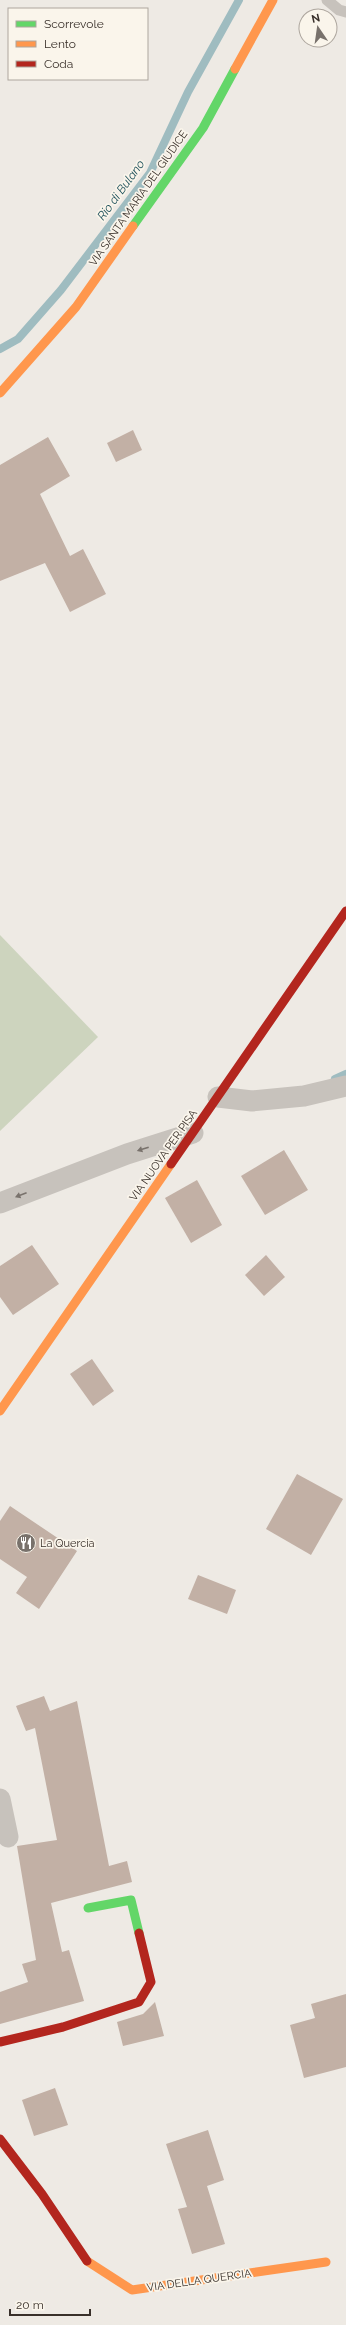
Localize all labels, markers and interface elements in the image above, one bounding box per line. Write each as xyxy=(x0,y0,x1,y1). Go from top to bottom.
legend xyxy=(8,8,148,80)
north arrow xyxy=(298,8,338,48)
text: N xyxy=(310,11,321,26)
text: Scorrevole xyxy=(44,17,104,31)
text: Lento xyxy=(44,37,76,51)
text: Coda xyxy=(44,57,73,71)
street label: VIA SANTA MARIA DEL GIUDICE xyxy=(86,128,191,269)
water label: Rio di Bulano xyxy=(94,157,148,223)
street label: VIA NUOVA PER PISA xyxy=(127,1107,200,1204)
one-way arrow xyxy=(136,1146,148,1152)
one-way arrow xyxy=(15,1193,27,1199)
restaurant icon: La Quercia xyxy=(15,1532,37,1554)
place label: La Quercia xyxy=(40,1537,95,1550)
street label: VIA DELLA QUERCIA xyxy=(146,2267,253,2294)
scale bar xyxy=(10,2291,90,2317)
text: 20 m xyxy=(16,2298,44,2312)

